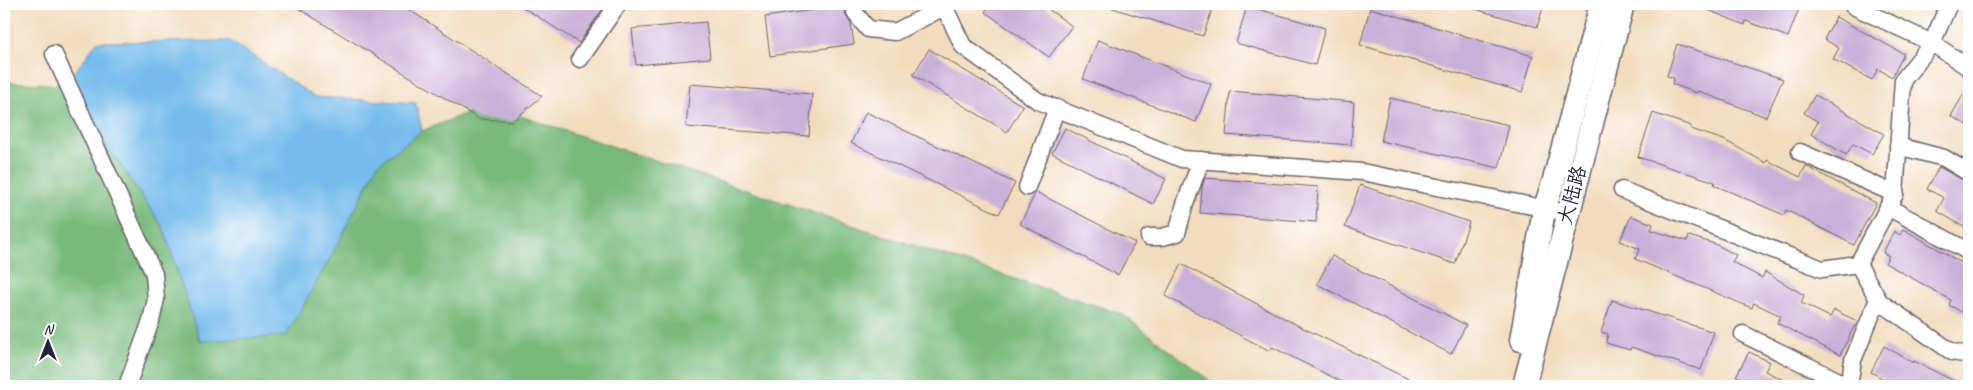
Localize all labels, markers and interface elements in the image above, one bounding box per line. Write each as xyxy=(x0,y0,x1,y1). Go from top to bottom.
street label: 大陆路 xyxy=(1552,162,1592,227)
north arrow xyxy=(22,318,72,368)
text: N xyxy=(44,321,55,338)

